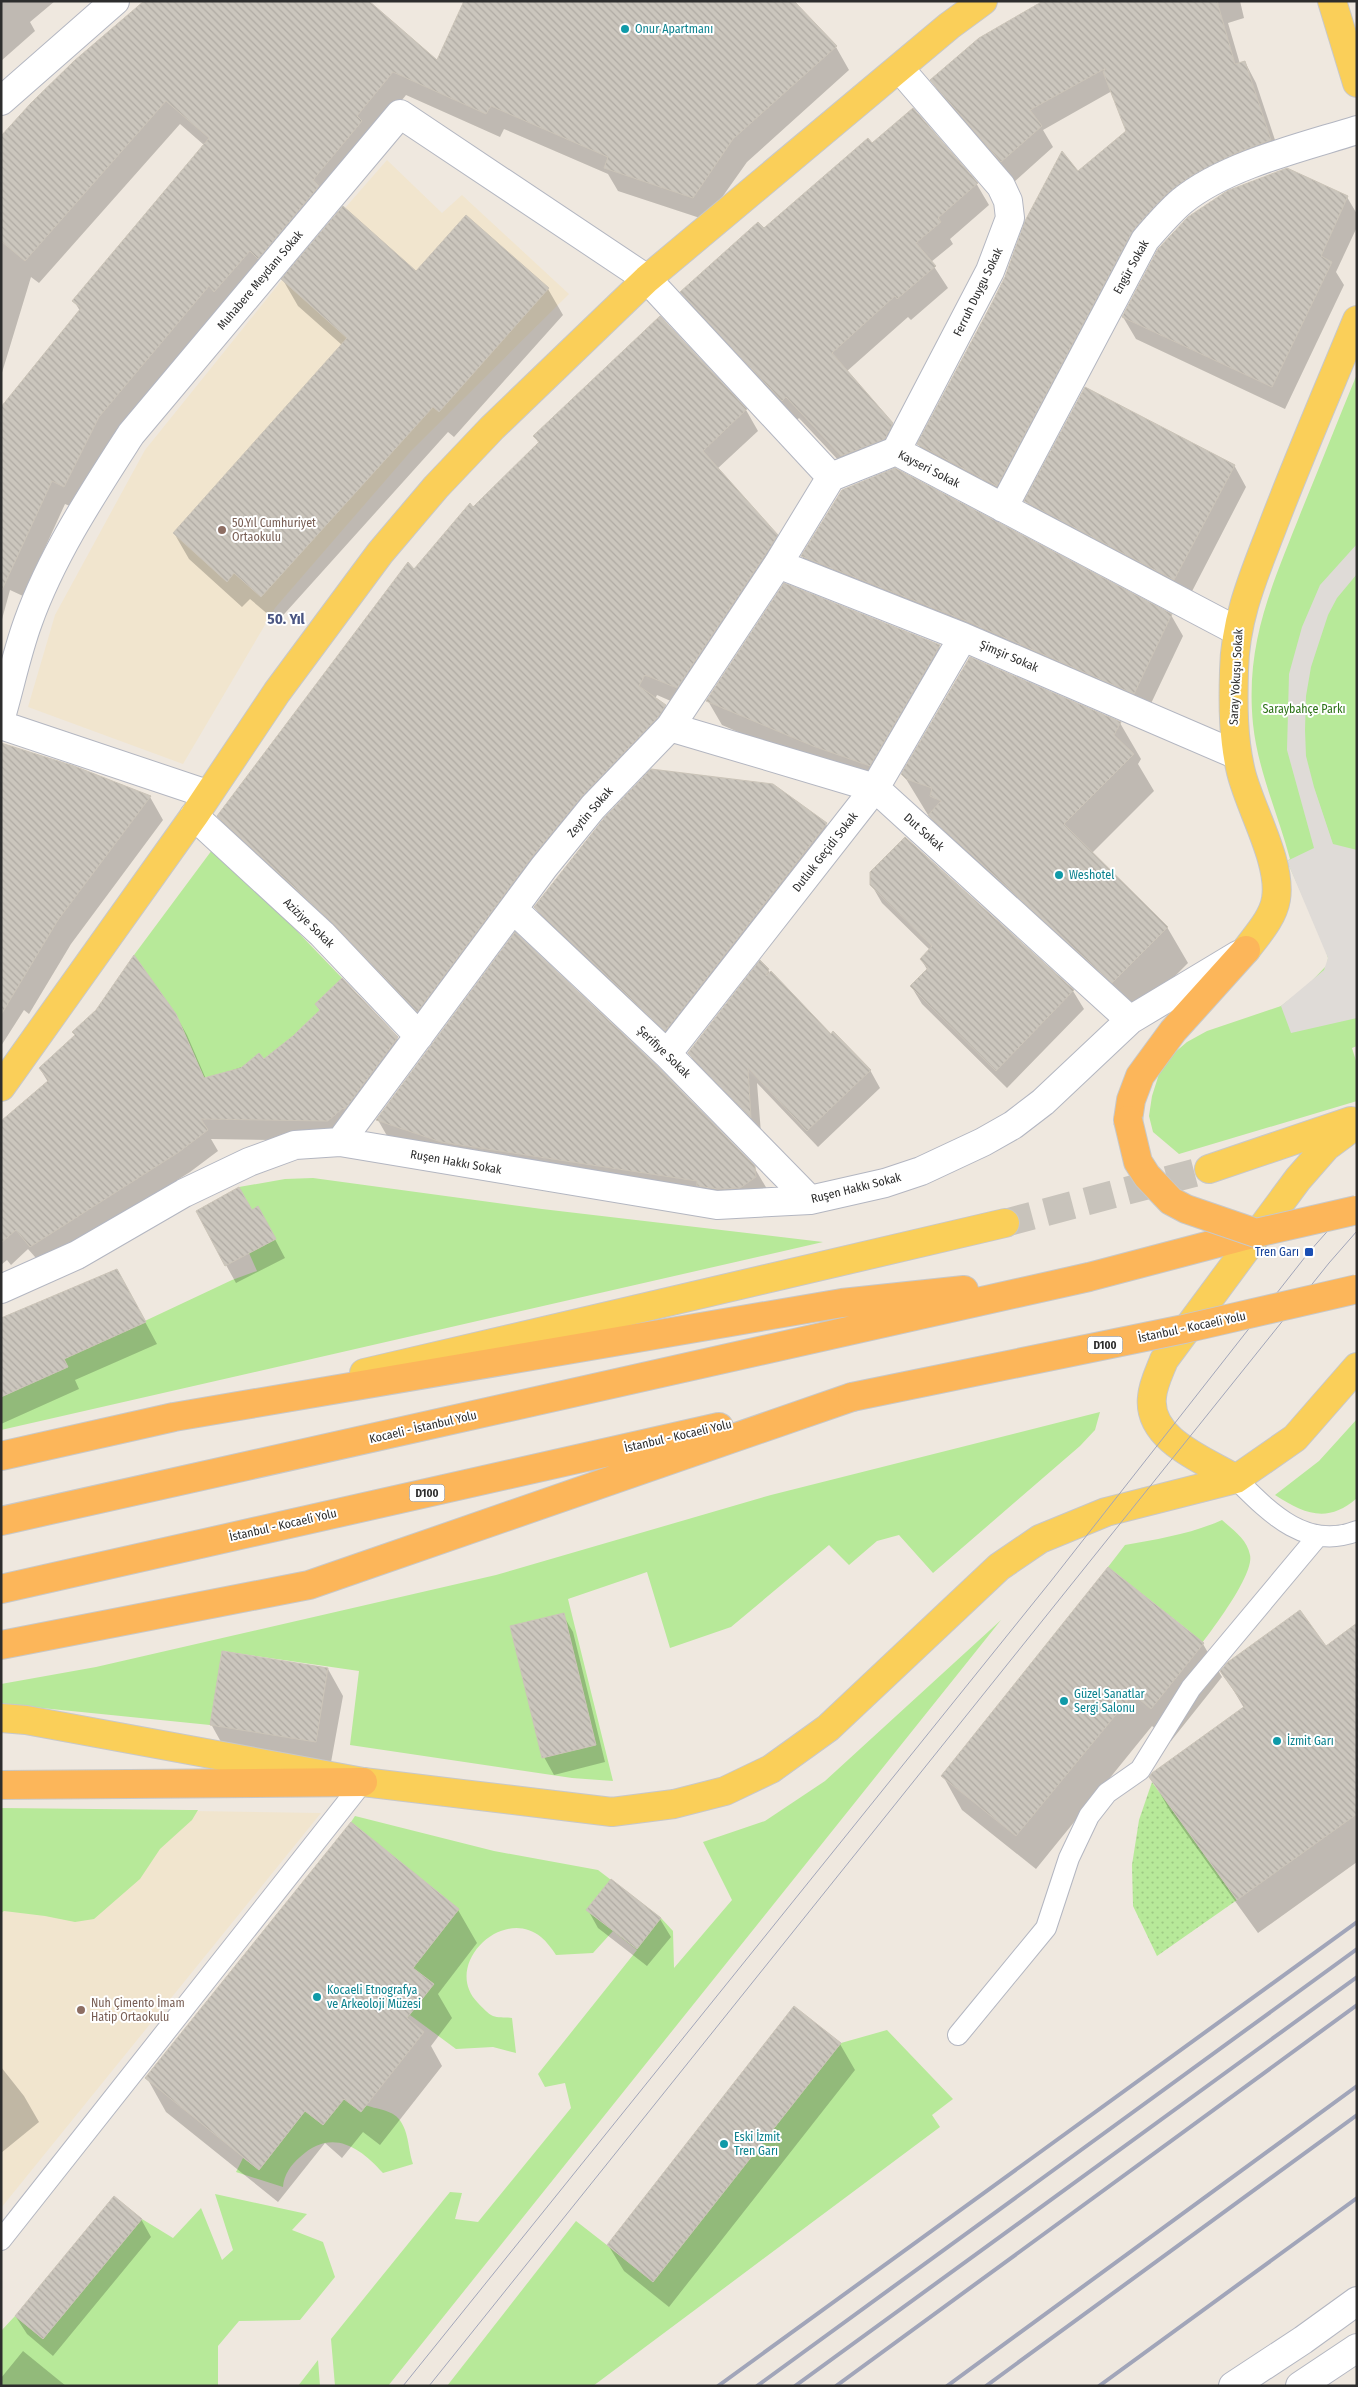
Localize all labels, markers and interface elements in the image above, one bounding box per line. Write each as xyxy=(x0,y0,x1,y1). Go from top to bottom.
place label: Onur Apartmanı xyxy=(635,22,713,36)
marker: Onur Apartmanı xyxy=(619,23,631,35)
street label: Muhabere Meydanı Sokak xyxy=(214,227,306,332)
street label: Engür Sokak xyxy=(1110,237,1152,297)
street label: Ferruh Duygu Sokak xyxy=(950,245,1006,339)
street label: Kayseri Sokak xyxy=(896,447,963,491)
place label: 50.Yıl Cumhuriyet Ortaokulu xyxy=(232,516,316,544)
marker: 50.Yıl Cumhuriyet Ortaokulu xyxy=(216,524,228,536)
district label: 50. Yıl xyxy=(267,610,306,628)
street label: Saray Yokuşu Sokak xyxy=(1226,628,1246,725)
street label: Şimşir Sokak xyxy=(977,637,1041,675)
park label: Saraybahçe Parkı xyxy=(1262,702,1346,716)
street label: Zeytin Sokak xyxy=(564,784,616,840)
street label: Dutluk Geçidi Sokak xyxy=(790,809,861,895)
street label: Dut Sokak xyxy=(901,810,947,854)
place label: Weshotel xyxy=(1069,868,1114,882)
marker: Weshotel xyxy=(1053,869,1065,881)
street label: Aziziye Sokak xyxy=(281,895,338,951)
street label: Şerifiye Sokak xyxy=(634,1023,694,1081)
street label: Ruşen Hakkı Sokak xyxy=(409,1147,503,1177)
street label: Ruşen Hakkı Sokak xyxy=(810,1170,903,1206)
place label: Tren Garı xyxy=(1255,1245,1299,1259)
marker: Tren Garı xyxy=(1303,1246,1315,1258)
street label: İstanbul - Kocaeli Yolu xyxy=(1137,1308,1247,1345)
road number: D100 xyxy=(1088,1336,1122,1354)
street label: Kocaeli - İstanbul Yolu xyxy=(368,1407,478,1446)
street label: İstanbul - Kocaeli Yolu xyxy=(623,1416,733,1455)
road number: D100 xyxy=(410,1485,444,1502)
street label: İstanbul - Kocaeli Yolu xyxy=(228,1505,338,1544)
place label: Güzel Sanatlar Sergi Salonu xyxy=(1074,1687,1146,1715)
marker: Güzel Sanatlar Sergi Salonu xyxy=(1058,1695,1070,1707)
place label: İzmit Garı xyxy=(1287,1733,1334,1748)
marker: İzmit Garı xyxy=(1271,1735,1283,1747)
place label: Kocaeli Etnografya ve Arkeoloji Müzesi xyxy=(327,1983,421,2011)
marker: Kocaeli Etnografya ve Arkeoloji Müzesi xyxy=(311,1991,323,2003)
place label: Nuh Çimento İmam Hatip Ortaokulu xyxy=(91,1995,185,2024)
marker: Nuh Çimento İmam Hatip Ortaokulu xyxy=(75,2004,87,2016)
place label: Eski İzmit Tren Garı xyxy=(734,2129,780,2158)
marker: Eski İzmit Tren Garı xyxy=(718,2138,730,2150)

